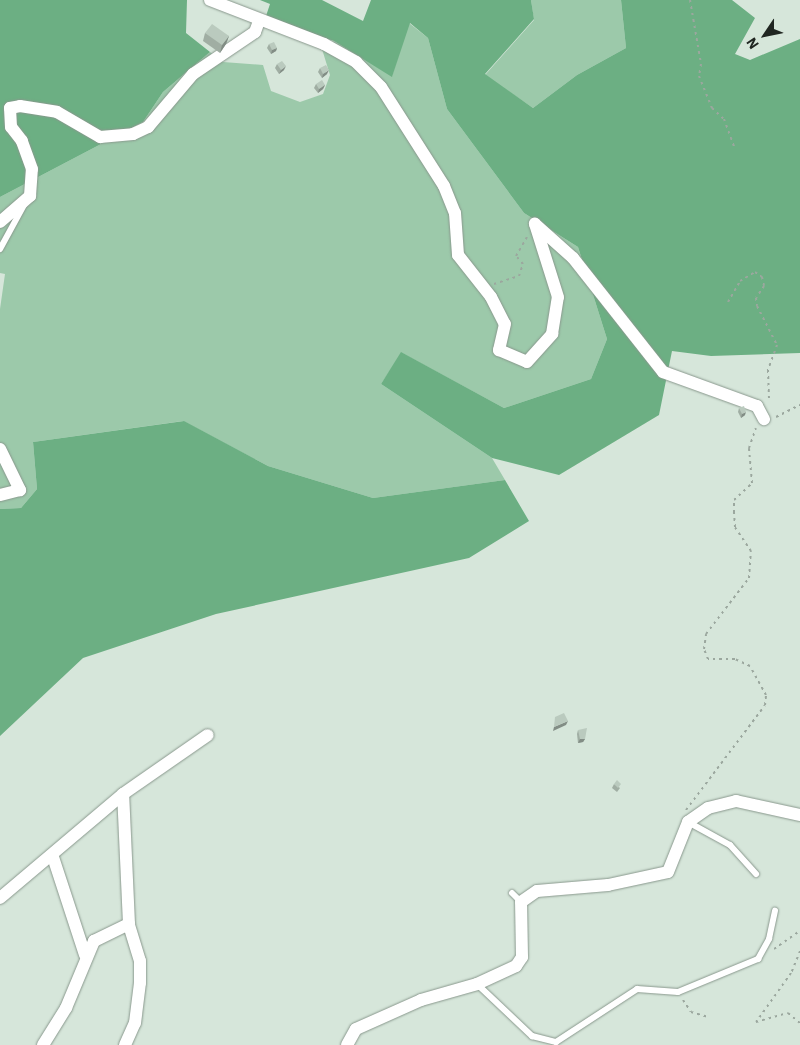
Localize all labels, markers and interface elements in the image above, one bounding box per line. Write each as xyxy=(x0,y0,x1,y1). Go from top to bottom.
north arrow xyxy=(740,10,790,60)
text: N xyxy=(742,34,763,53)

